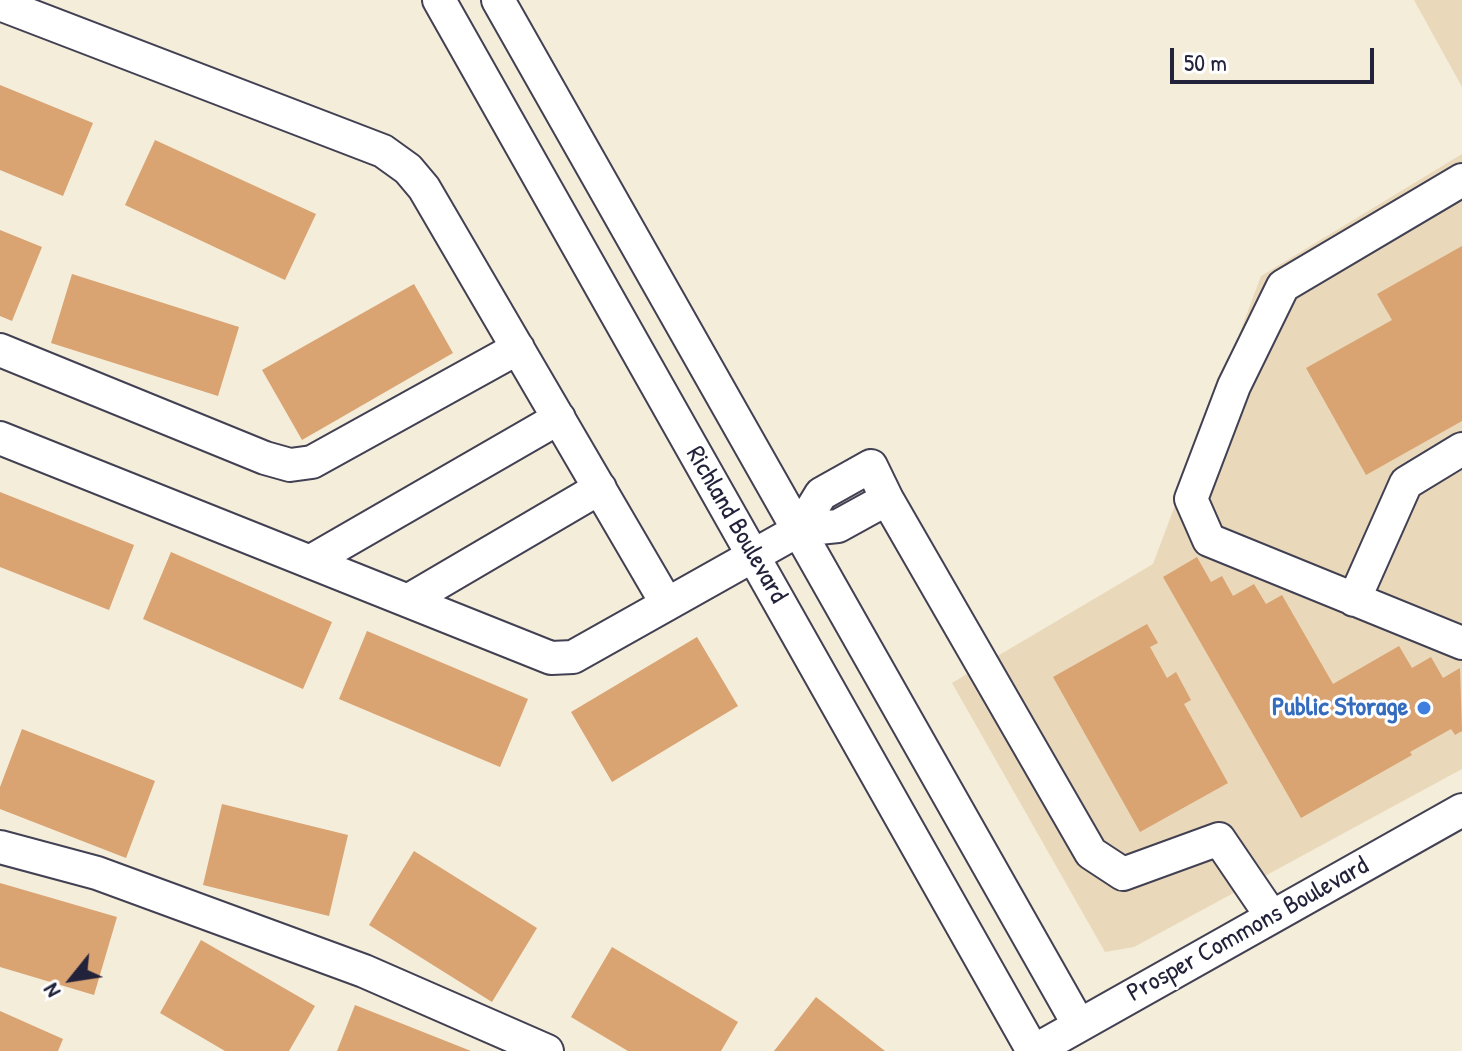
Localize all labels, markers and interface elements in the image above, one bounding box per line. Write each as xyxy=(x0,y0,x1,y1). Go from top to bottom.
scale bar xyxy=(1174,32,1378,82)
text: 50 m xyxy=(1184,46,1227,78)
street label: Richland Boulevard xyxy=(679,441,793,609)
place label: Public Storage xyxy=(1272,692,1408,724)
marker: Public Storage xyxy=(1415,699,1433,717)
street label: Prosper Commons Boulevard xyxy=(1122,851,1374,1009)
north arrow xyxy=(32,939,112,1019)
text: N xyxy=(35,978,67,1004)

